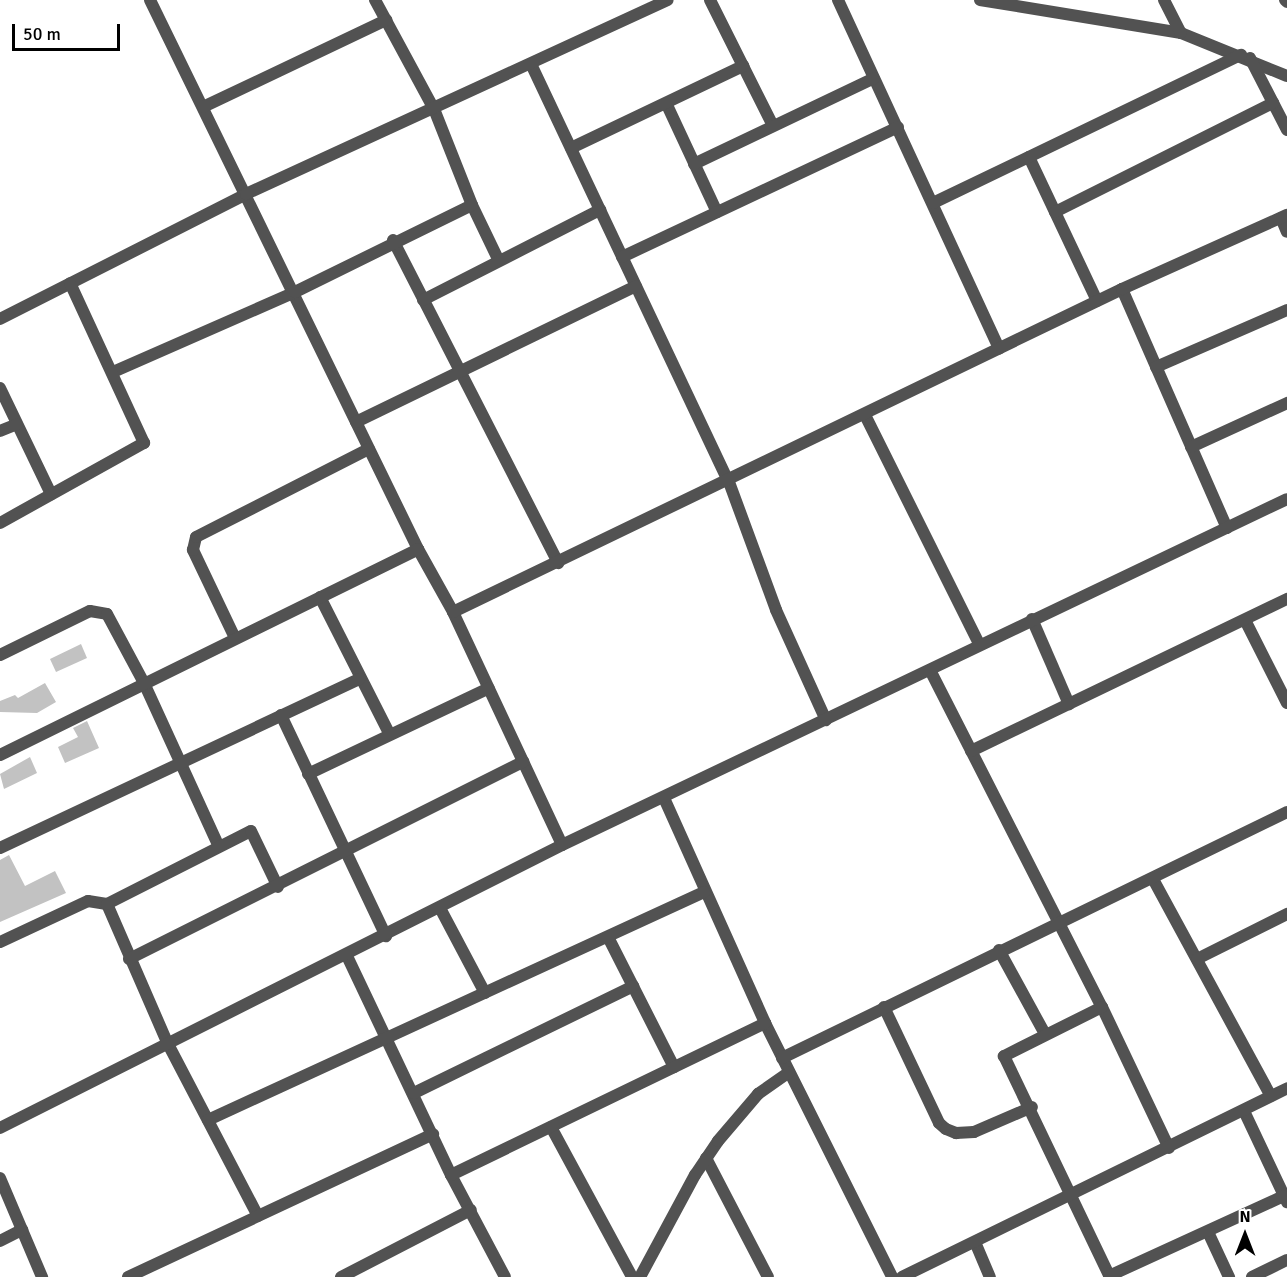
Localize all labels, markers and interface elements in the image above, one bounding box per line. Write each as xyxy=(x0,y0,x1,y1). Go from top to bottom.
scale bar xyxy=(15,12,123,50)
text: 50 m xyxy=(23,23,61,45)
north arrow xyxy=(1215,1205,1275,1265)
text: N xyxy=(1239,1207,1251,1227)

